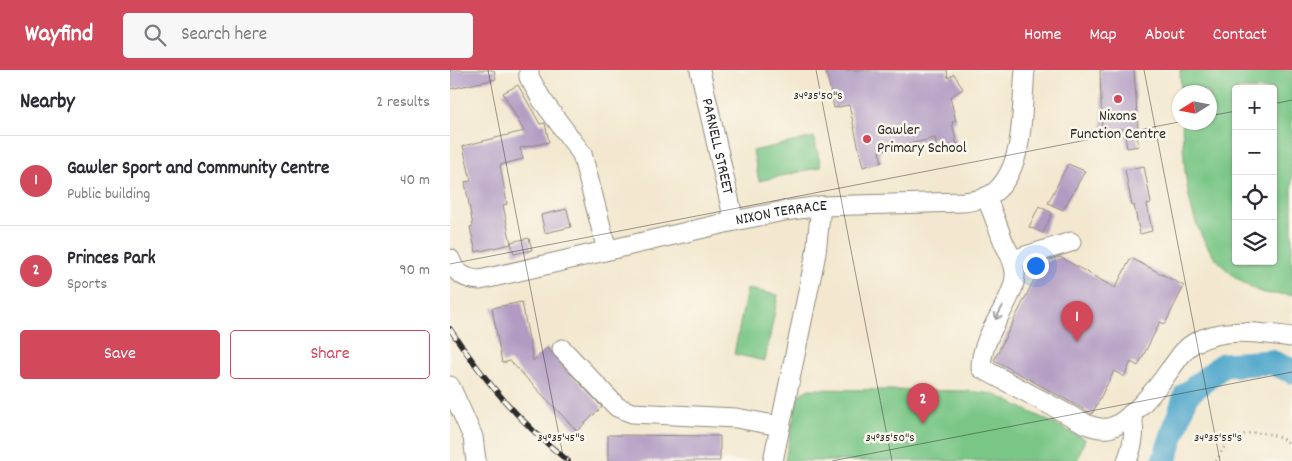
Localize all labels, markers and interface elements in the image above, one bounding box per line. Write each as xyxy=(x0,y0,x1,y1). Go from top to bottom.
search box xyxy=(123,13,473,58)
text: Wayfind xyxy=(25,18,93,52)
icon: search xyxy=(141,21,169,49)
text: Search here xyxy=(181,22,267,49)
text: Home xyxy=(1024,23,1061,48)
text: Map xyxy=(1089,23,1117,48)
text: About xyxy=(1145,23,1185,48)
text: Contact xyxy=(1213,23,1267,48)
north arrow xyxy=(1172,85,1217,130)
map controls xyxy=(1232,85,1277,265)
button: + xyxy=(1232,85,1277,130)
text: Nearby xyxy=(20,88,75,118)
text: 34°35'50"S xyxy=(793,88,843,105)
text: 2 results xyxy=(376,91,430,114)
marker: Nixons Function Centre xyxy=(1112,93,1124,105)
street label: PARNELL STREET xyxy=(695,96,739,197)
place label: Nixons Function Centre xyxy=(1070,105,1166,146)
place label: Gawler Primary School xyxy=(877,119,967,160)
button: − xyxy=(1232,130,1277,175)
marker: Gawler Primary School xyxy=(861,133,873,145)
text: Gawler Sport and Community Centre xyxy=(67,156,329,183)
text: 1 xyxy=(34,169,38,192)
text: 40 m xyxy=(400,169,430,192)
button: locate xyxy=(1232,175,1277,220)
text: Public building xyxy=(67,183,150,206)
street label: NIXON TERRACE xyxy=(734,194,828,232)
button: layers xyxy=(1232,220,1277,265)
text: Princes Park xyxy=(67,246,156,273)
your location xyxy=(1023,253,1049,279)
text: 2 xyxy=(33,259,40,282)
text: 90 m xyxy=(399,259,430,282)
text: Sports xyxy=(67,273,107,296)
pin: 1 xyxy=(1061,301,1093,342)
one-way arrow xyxy=(994,306,1004,321)
button: Save xyxy=(20,330,220,379)
button: Share xyxy=(230,330,430,379)
pin: 2 xyxy=(907,383,939,424)
text: 34°35'45"S xyxy=(537,430,585,447)
text: 34°35'50"S xyxy=(865,430,915,447)
text: 34°35'55"S xyxy=(1194,430,1242,447)

